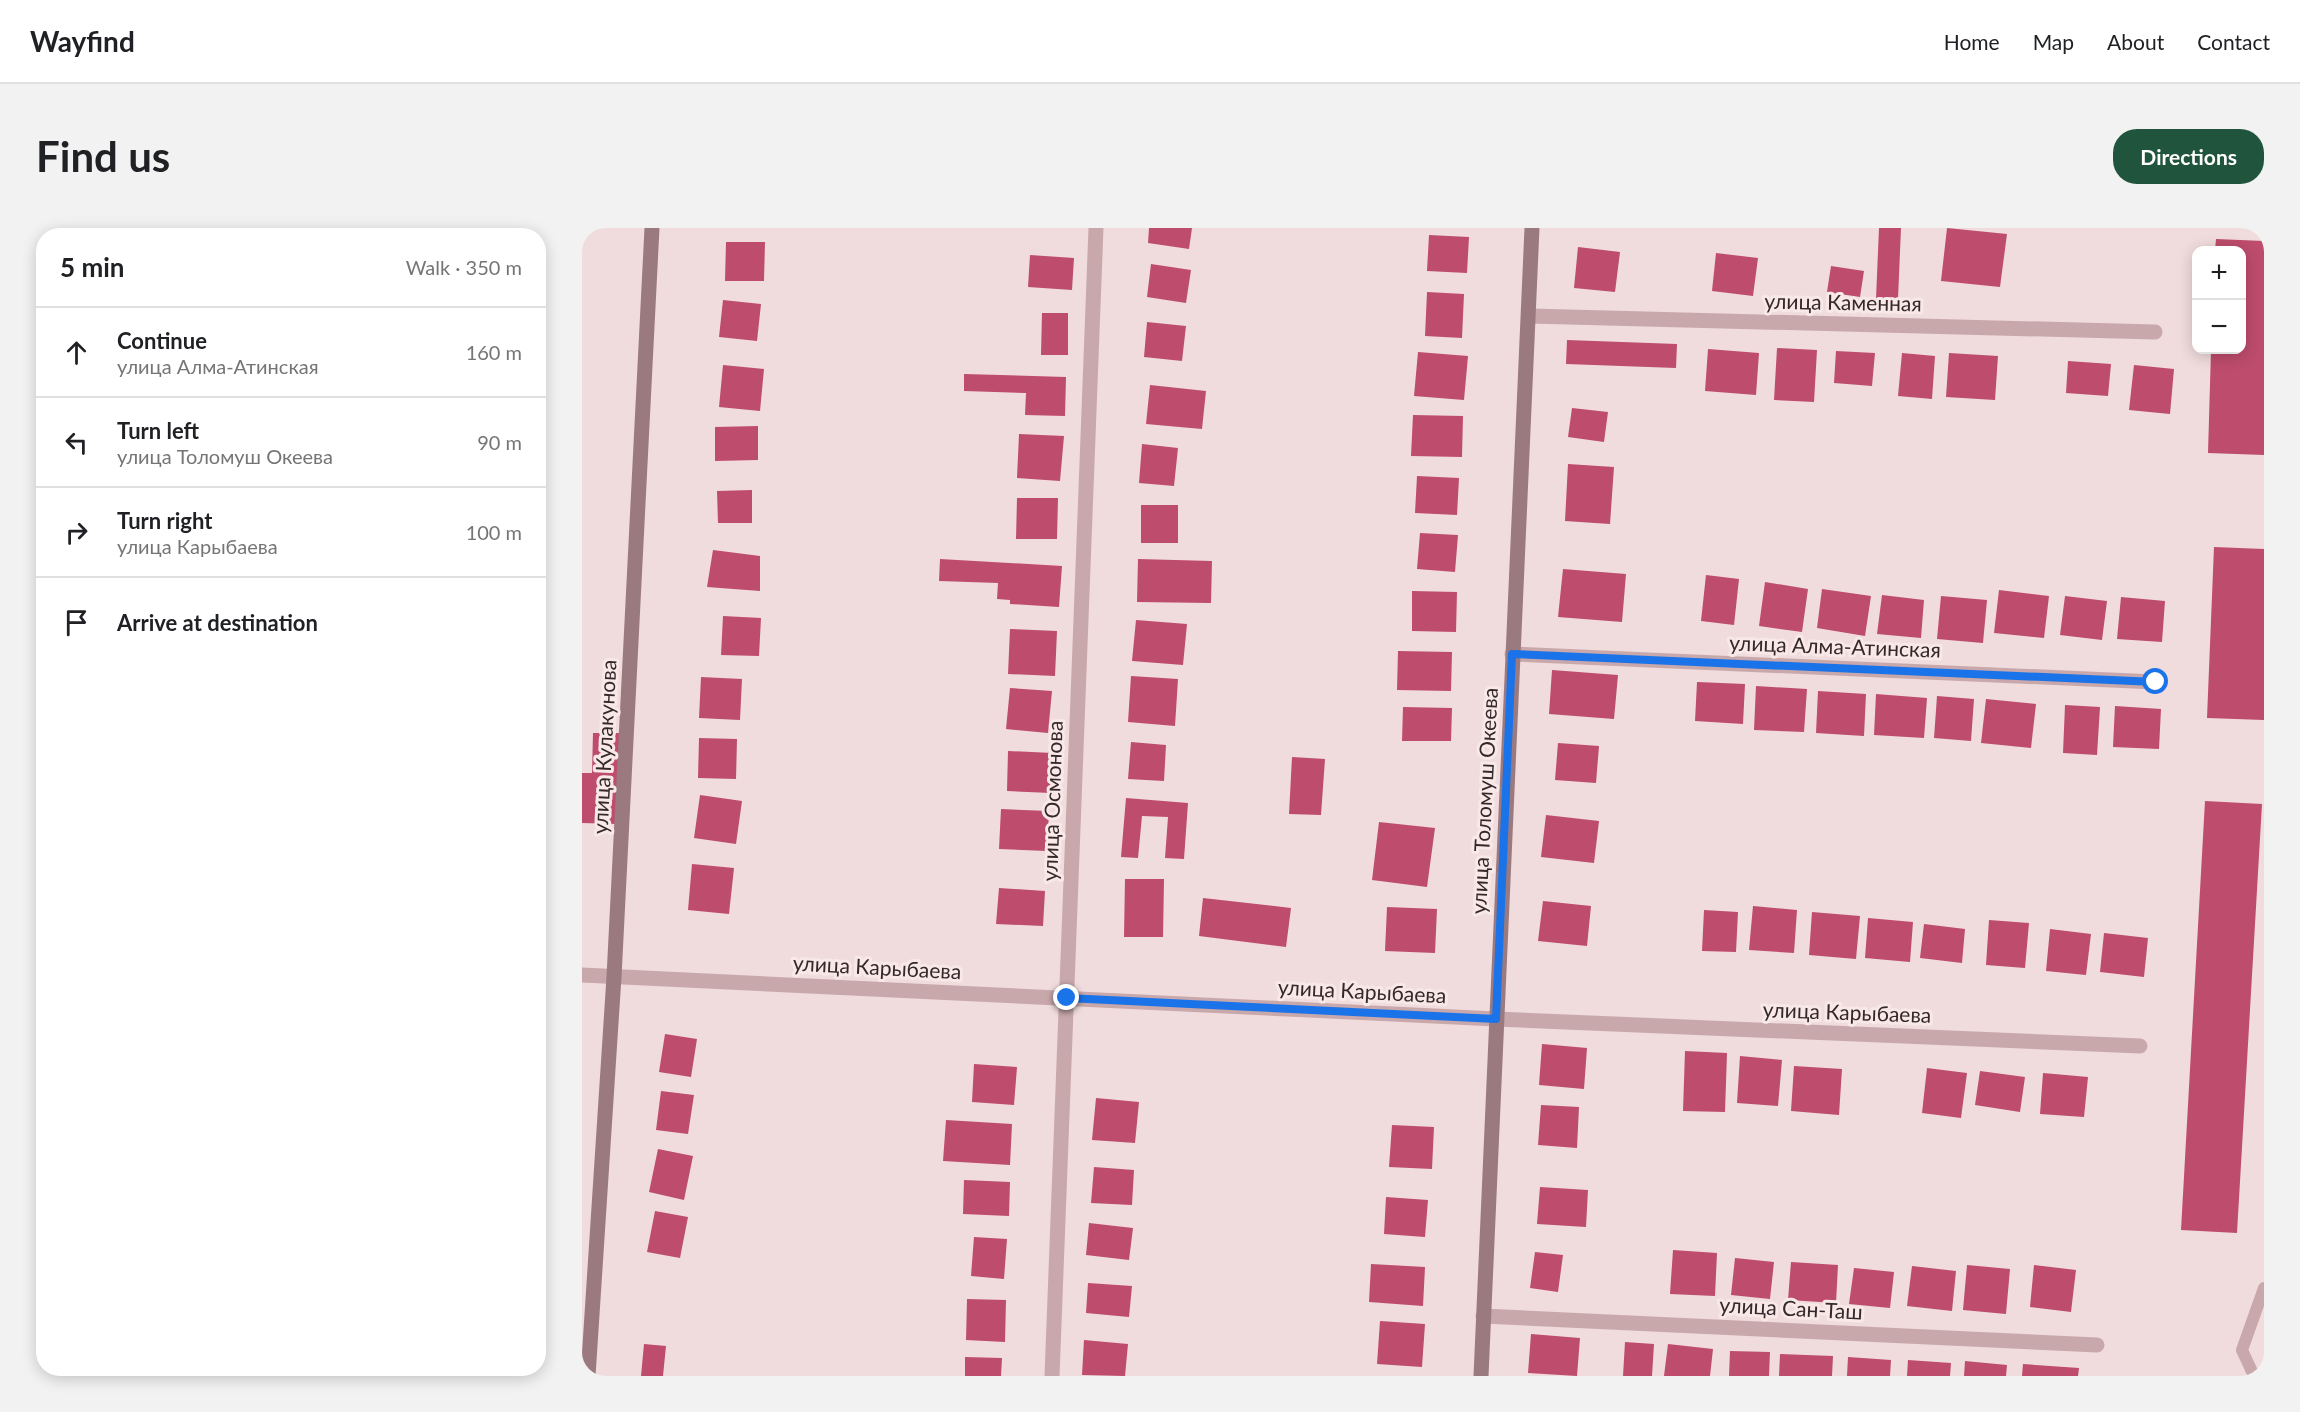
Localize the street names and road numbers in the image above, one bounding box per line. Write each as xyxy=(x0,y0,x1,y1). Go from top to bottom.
street label: улица Каменная xyxy=(1764,288,1922,315)
street label: улица Алма-Атинская xyxy=(1729,629,1941,662)
street label: улица Кулакунова xyxy=(586,659,621,835)
street label: улица Толомуш Океева xyxy=(1465,687,1502,915)
street label: улица Осмонова xyxy=(1036,720,1067,882)
street label: улица Карыбаева xyxy=(792,950,962,983)
street label: улица Карыбаева xyxy=(1277,974,1447,1007)
street label: улица Карыбаева xyxy=(1762,996,1932,1027)
street label: улица Сан-Таш xyxy=(1719,1291,1863,1324)

